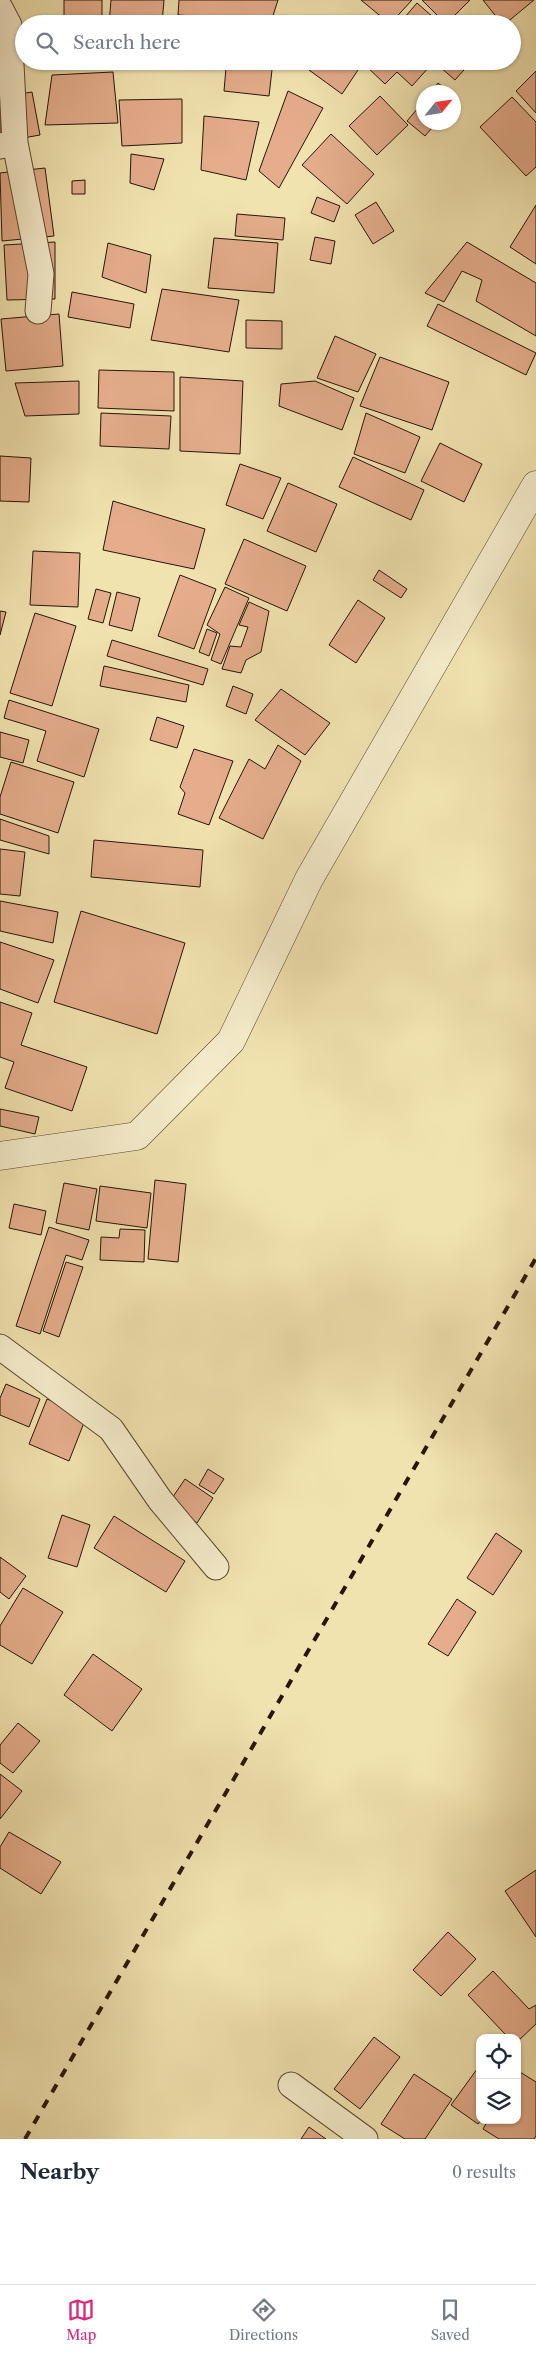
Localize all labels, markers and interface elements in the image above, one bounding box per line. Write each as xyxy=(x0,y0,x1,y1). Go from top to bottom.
search box xyxy=(15,15,521,70)
icon: search xyxy=(33,29,61,57)
text: Search here xyxy=(73,31,181,54)
north arrow xyxy=(416,85,461,130)
map controls xyxy=(476,2034,521,2124)
button: locate xyxy=(476,2034,521,2079)
button: layers xyxy=(476,2079,521,2124)
text: Nearby xyxy=(20,2159,99,2184)
text: 0 results xyxy=(452,2162,516,2182)
tab: Map xyxy=(66,2296,96,2344)
tab: Directions xyxy=(229,2296,298,2344)
tab: Saved xyxy=(431,2296,470,2344)

